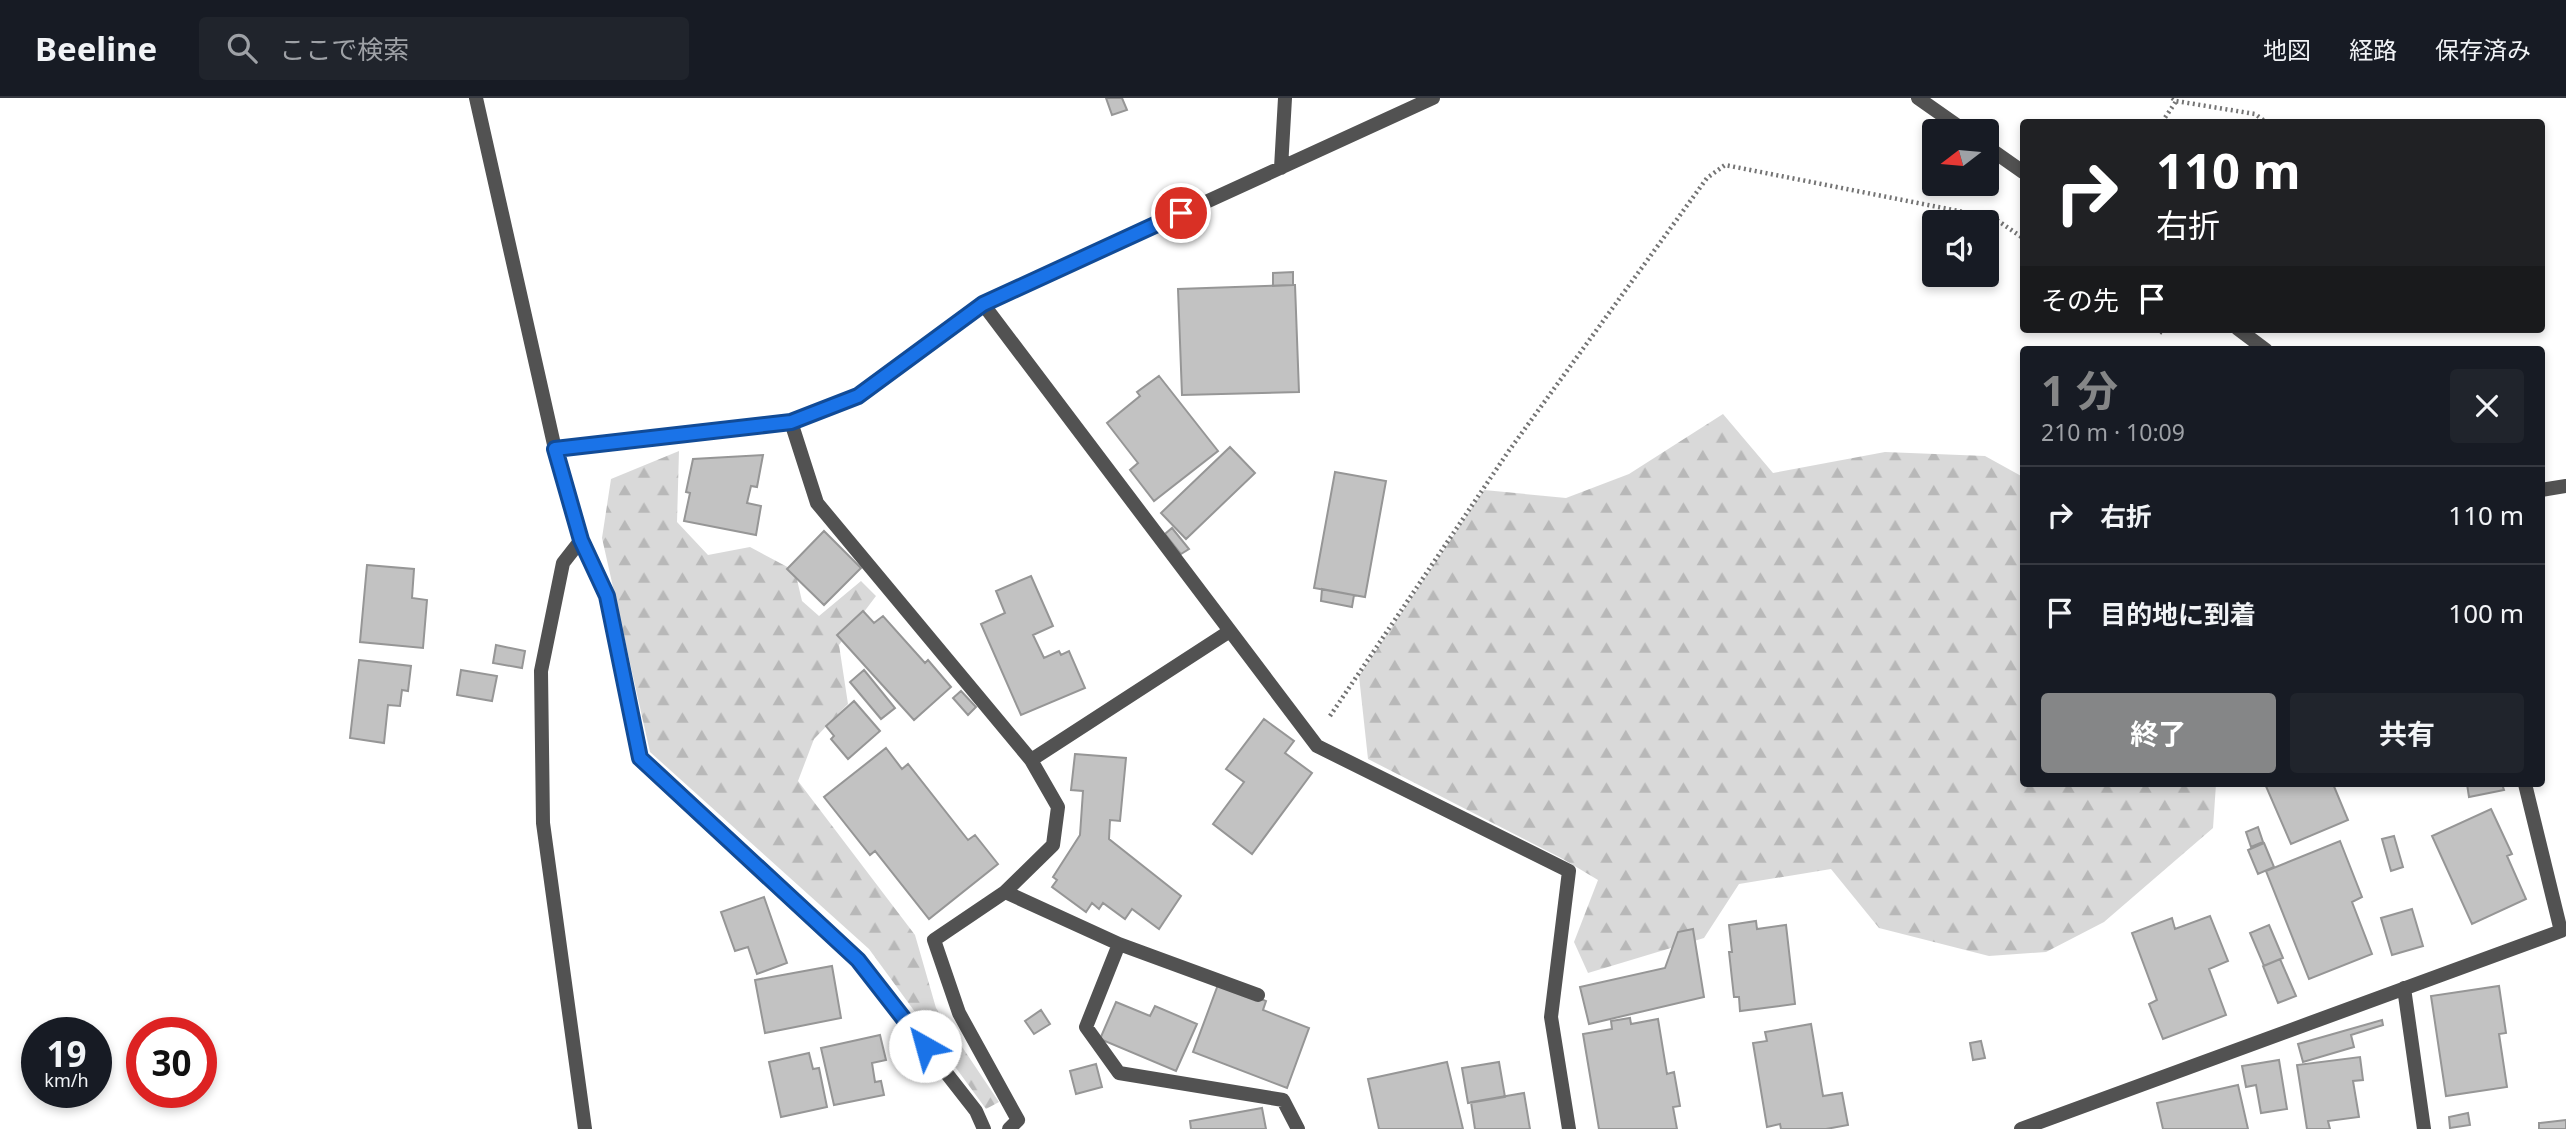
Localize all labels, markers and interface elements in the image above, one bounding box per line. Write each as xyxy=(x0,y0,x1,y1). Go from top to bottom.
search box xyxy=(199,17,689,80)
text: Beeline xyxy=(35,26,157,71)
icon: search xyxy=(223,29,261,67)
text: ここで検索 xyxy=(279,31,409,67)
text: 地図 xyxy=(2263,33,2311,66)
text: 経路 xyxy=(2349,33,2397,66)
text: 保存済み xyxy=(2435,33,2531,66)
north arrow xyxy=(1922,119,1998,196)
map controls xyxy=(1922,119,1999,287)
text: 110 m xyxy=(2156,137,2301,203)
icon: right xyxy=(2041,147,2132,238)
pin xyxy=(1151,183,1211,243)
icon: arrive xyxy=(1162,194,1200,232)
text: 右折 xyxy=(2156,203,2220,246)
button: sound xyxy=(1922,210,1999,287)
icon: arrive xyxy=(2133,280,2171,318)
text: その先 xyxy=(2041,282,2119,318)
text: 1 分 xyxy=(2041,361,2118,418)
button: close xyxy=(2450,369,2524,443)
text: 210 m · 10:09 xyxy=(2041,416,2185,448)
icon: right xyxy=(2041,496,2079,534)
text: 110 m xyxy=(2448,497,2524,533)
text: 右折 xyxy=(2100,498,2152,534)
icon: arrive xyxy=(2041,594,2079,632)
text: 100 m xyxy=(2448,595,2524,631)
text: 目的地に到着 xyxy=(2100,596,2256,632)
button: 終了 xyxy=(2041,693,2276,773)
button: 共有 xyxy=(2290,693,2524,773)
position arrow xyxy=(888,1009,962,1083)
speed limit sign: 30 xyxy=(126,1017,217,1108)
text: 19 xyxy=(46,1030,87,1077)
text: km/h xyxy=(44,1068,89,1092)

